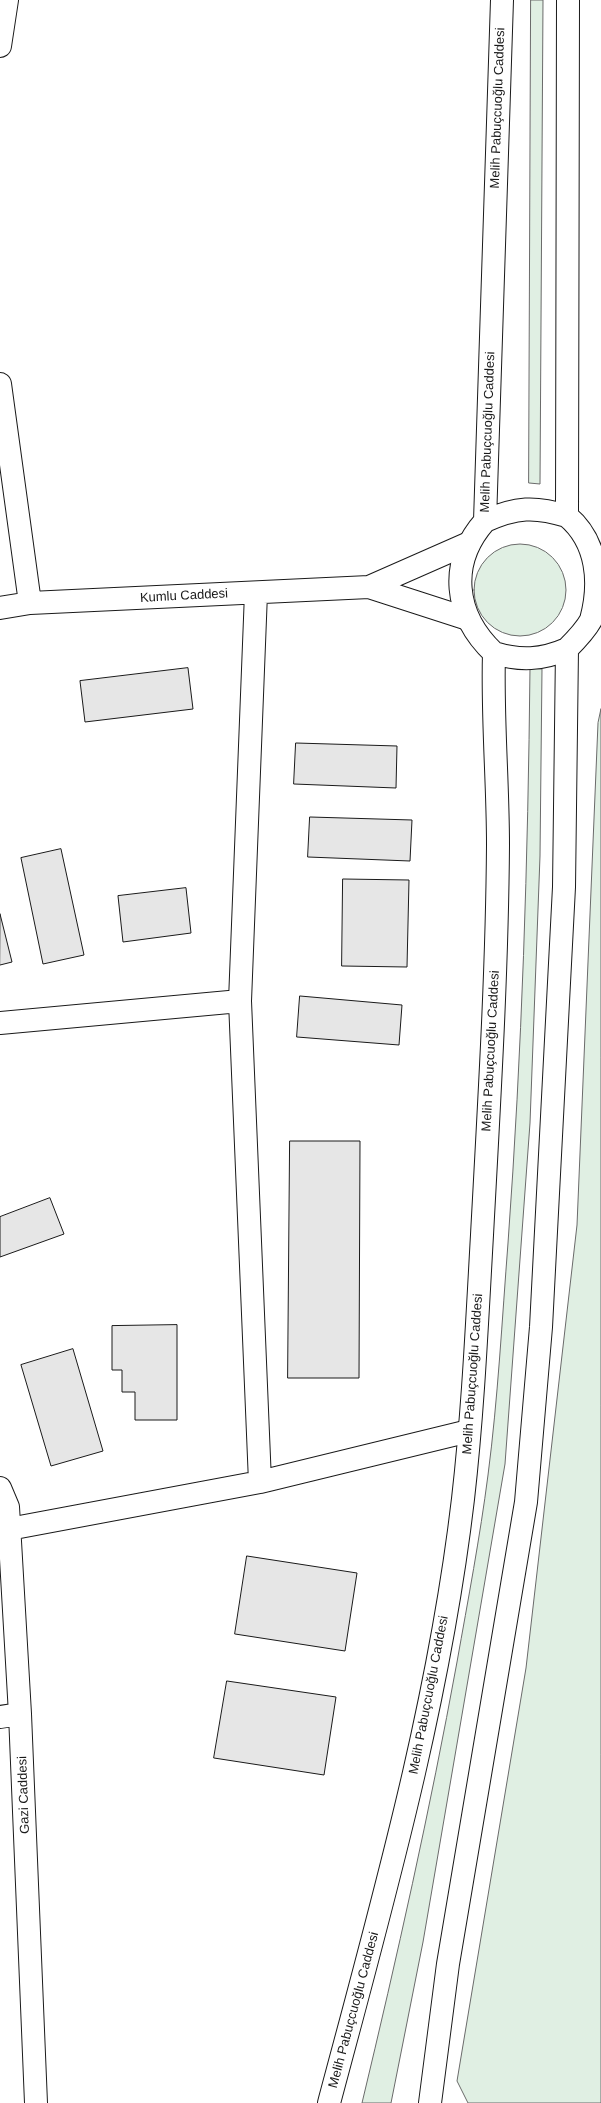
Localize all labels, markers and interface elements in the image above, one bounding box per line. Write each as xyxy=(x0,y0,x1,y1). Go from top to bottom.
street label: Melih Pabuçcuoğlu Caddesi xyxy=(487,27,509,189)
street label: Melih Pabuçcuoğlu Caddesi xyxy=(477,351,499,513)
street label: Kumlu Caddesi xyxy=(140,586,228,606)
street label: Melih Pabuçcuoğlu Caddesi xyxy=(479,970,503,1132)
street label: Melih Pabuçcuoğlu Caddesi xyxy=(460,1293,486,1455)
street label: Melih Pabuçcuoğlu Caddesi xyxy=(406,1614,452,1776)
street label: Gazi Caddesi xyxy=(15,1756,33,1834)
street label: Melih Pabuçcuoğlu Caddesi xyxy=(326,1930,382,2090)

